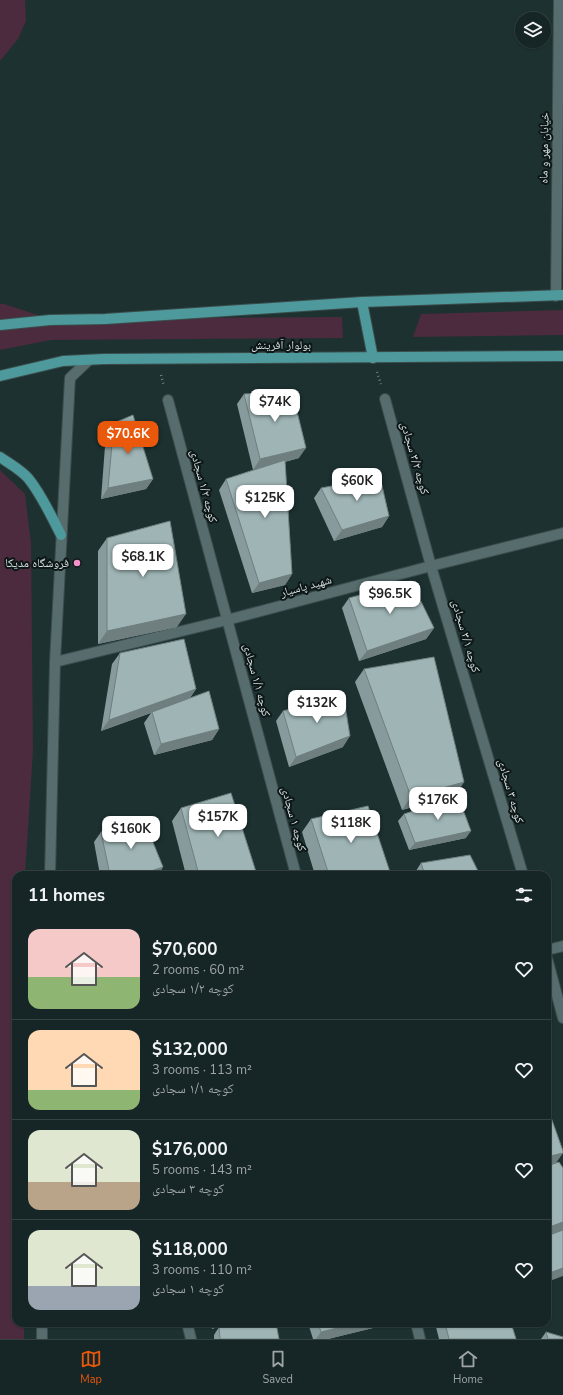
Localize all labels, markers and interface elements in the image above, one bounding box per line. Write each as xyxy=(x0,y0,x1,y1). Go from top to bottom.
map controls xyxy=(515,12,551,48)
button: layers xyxy=(515,12,551,48)
street label: خیابان مهر و ماه xyxy=(535,112,553,184)
street label: بولوار آفرینش xyxy=(251,337,311,353)
pin: $74K xyxy=(251,389,299,423)
text: $74K xyxy=(259,393,291,411)
street label: کوچه ۳/۲ سجادی xyxy=(397,420,433,496)
pin: $70.6K xyxy=(95,421,161,455)
text: $70.6K xyxy=(106,425,150,443)
street label: کوچه ۱/۲ سجادی xyxy=(187,448,221,524)
pin: $60K xyxy=(333,468,381,502)
text: $60K xyxy=(341,472,373,490)
pin: $125K xyxy=(237,485,293,519)
text: $125K xyxy=(245,489,285,507)
pin: $68.1K xyxy=(110,544,176,578)
text: $68.1K xyxy=(121,548,165,566)
place label: فروشگاه مدیکا xyxy=(5,555,69,571)
marker: فروشگاه مدیکا xyxy=(72,558,82,568)
street label: شهید پاسیار xyxy=(278,571,334,601)
pin: $96.5K xyxy=(357,581,423,615)
text: $96.5K xyxy=(368,585,412,603)
street label: کوچه ۳/۱ سجادی xyxy=(448,598,484,674)
street label: کوچه ۱/۱ سجادی xyxy=(240,642,274,718)
pin: $132K xyxy=(289,690,345,724)
text: $132K xyxy=(297,694,337,712)
street label: کوچه ۳ سجادی xyxy=(494,757,528,825)
street label: کوچه ۱ سجادی xyxy=(278,785,310,853)
pin: $176K xyxy=(410,787,466,821)
text: $176K xyxy=(418,791,458,809)
pin: $157K xyxy=(190,804,246,838)
text: $157K xyxy=(198,808,238,826)
pin: $118K xyxy=(323,810,379,844)
text: $118K xyxy=(331,814,371,832)
pin: $160K xyxy=(103,816,159,850)
text: $160K xyxy=(111,820,151,838)
text: 11 homes xyxy=(28,884,105,907)
icon: filters xyxy=(513,884,535,906)
text: $70,600 xyxy=(152,938,217,961)
icon: home xyxy=(60,945,108,993)
icon: heart xyxy=(513,958,535,980)
text: 2 rooms · 60 m² xyxy=(152,961,244,979)
text: کوچه ۱/۲ سجادی xyxy=(152,980,234,998)
text: $132,000 xyxy=(152,1038,228,1061)
icon: home xyxy=(60,1046,108,1094)
icon: heart xyxy=(513,1059,535,1081)
text: 3 rooms · 113 m² xyxy=(152,1061,252,1079)
text: کوچه ۱/۱ سجادی xyxy=(152,1080,234,1098)
text: $176,000 xyxy=(152,1138,228,1161)
icon: home xyxy=(60,1146,108,1194)
icon: heart xyxy=(513,1159,535,1181)
text: 5 rooms · 143 m² xyxy=(152,1161,252,1179)
text: کوچه ۳ سجادی xyxy=(152,1180,224,1198)
text: $118,000 xyxy=(152,1238,228,1261)
icon: home xyxy=(60,1246,108,1294)
icon: heart xyxy=(513,1259,535,1281)
text: 3 rooms · 110 m² xyxy=(152,1261,252,1279)
text: کوچه ۱ سجادی xyxy=(152,1280,224,1298)
tab: Map xyxy=(80,1348,102,1387)
tab: Saved xyxy=(262,1348,293,1387)
tab: Home xyxy=(453,1348,483,1387)

